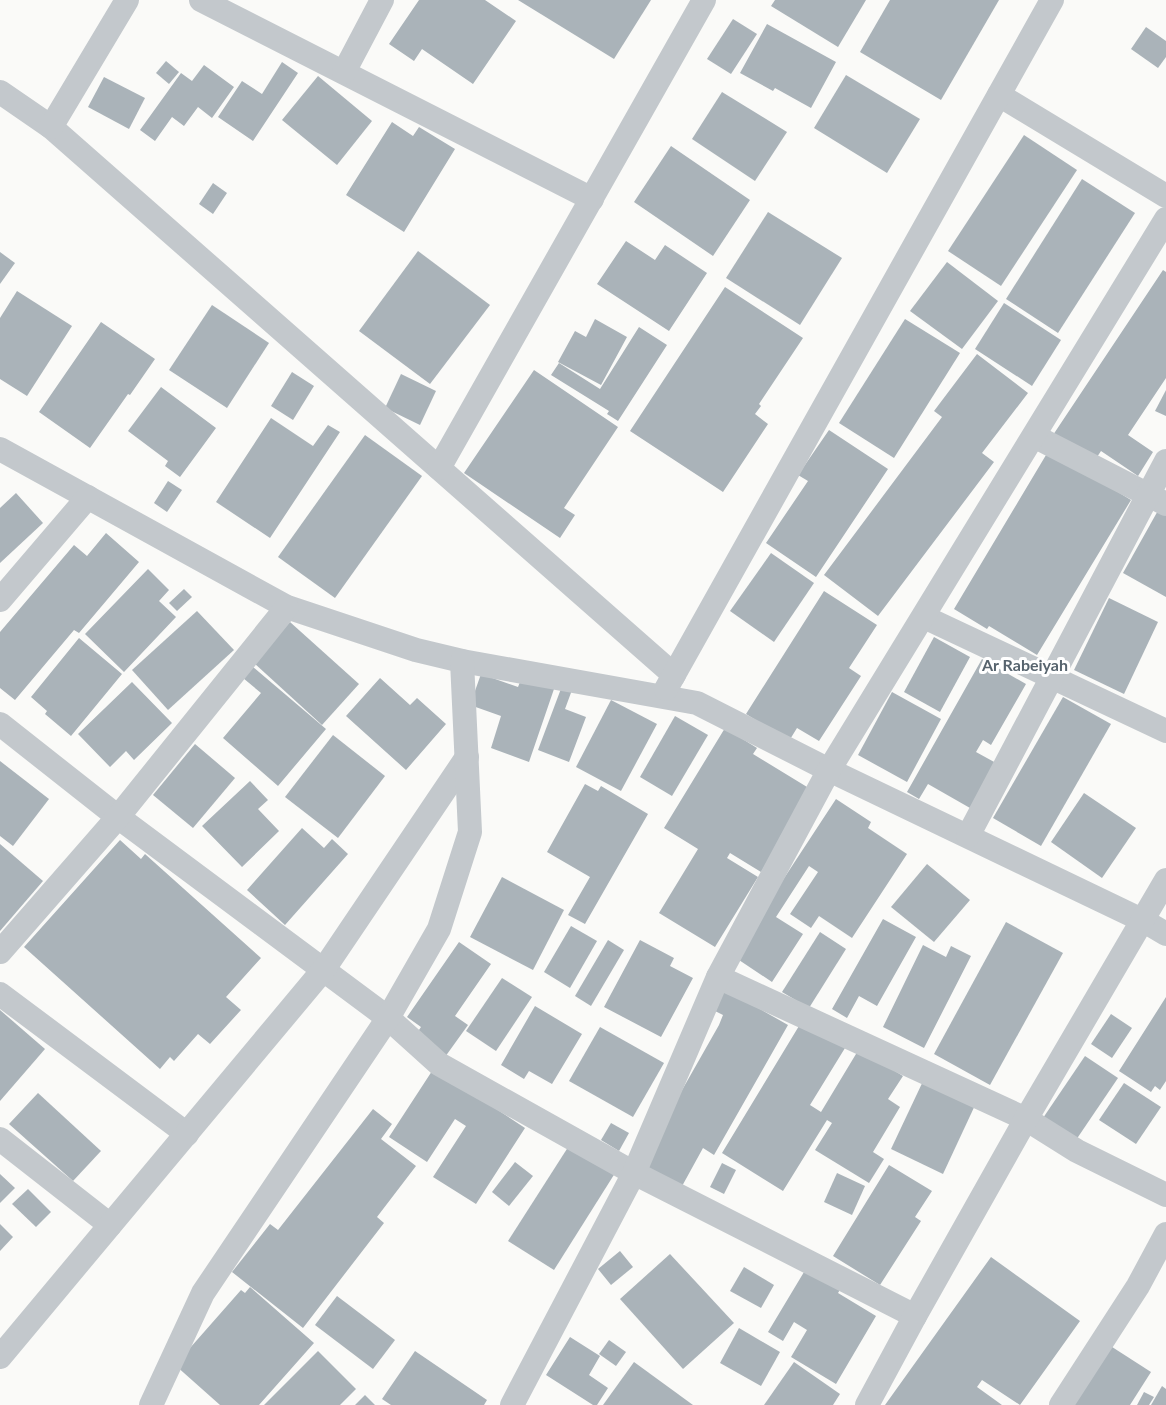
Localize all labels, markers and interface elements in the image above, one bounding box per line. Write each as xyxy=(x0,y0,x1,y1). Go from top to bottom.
district label: Ar Rabeiyah xyxy=(981,655,1068,674)

